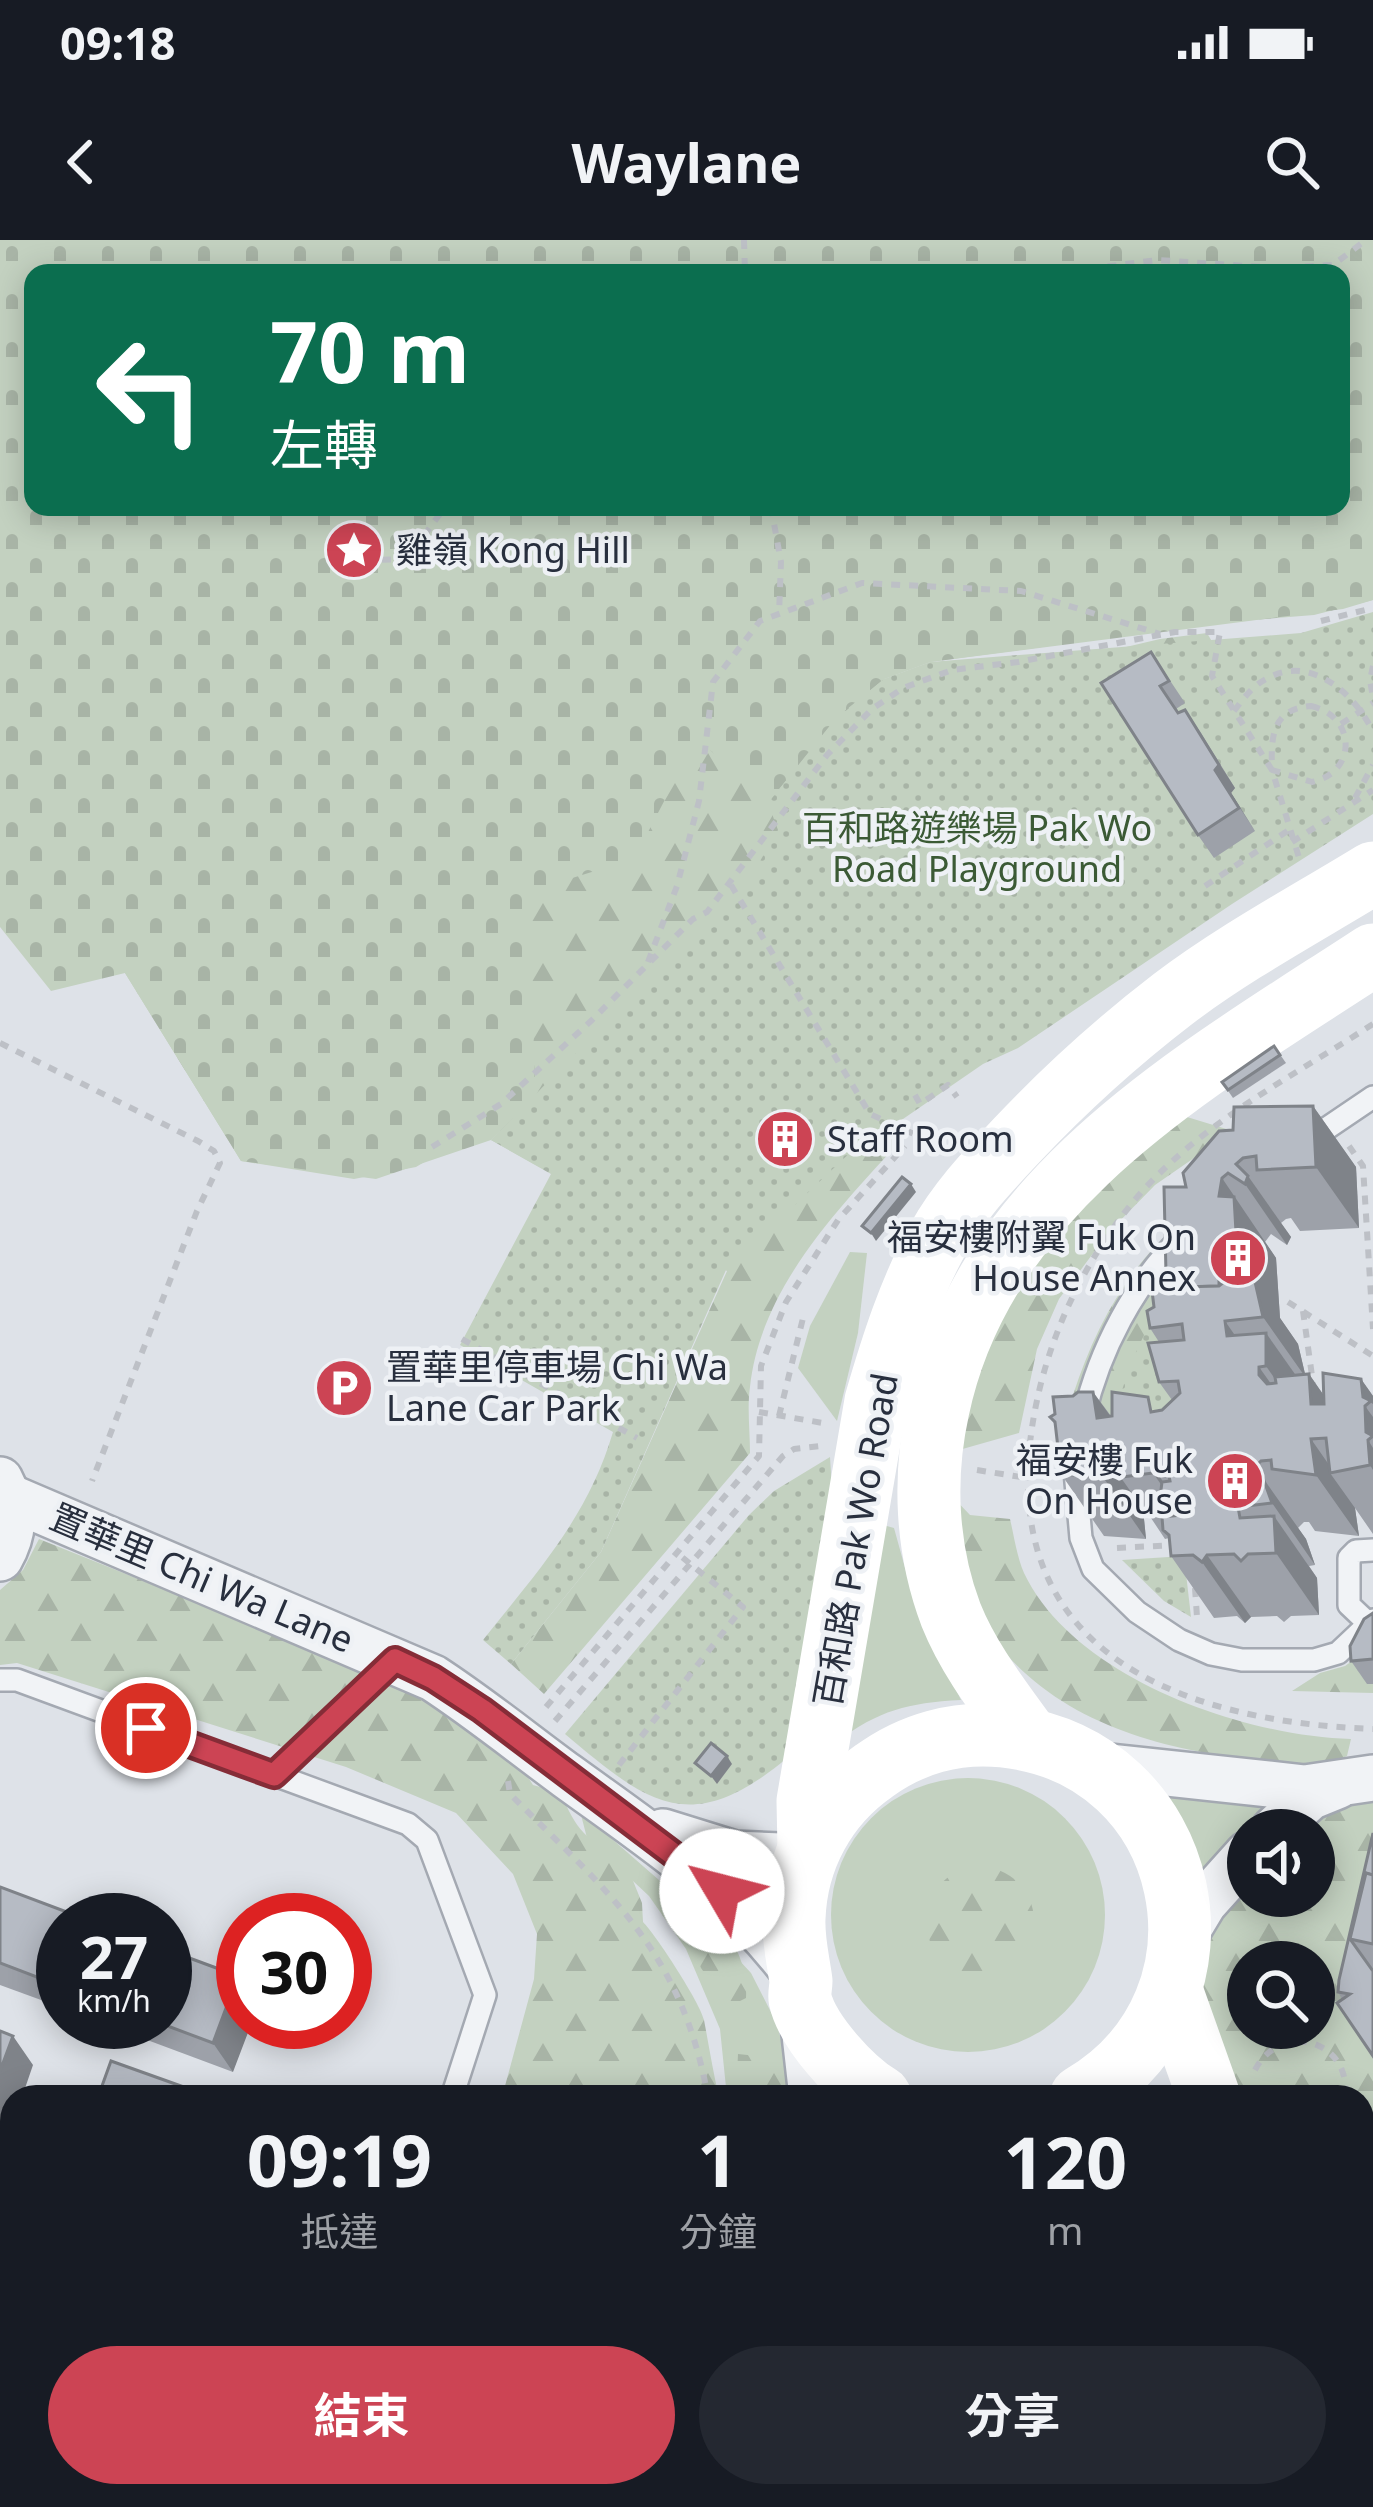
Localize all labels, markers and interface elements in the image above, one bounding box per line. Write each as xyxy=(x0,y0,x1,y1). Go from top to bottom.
text: 09:18 xyxy=(60,12,176,73)
text: Waylane xyxy=(571,125,802,199)
icon: back xyxy=(48,129,114,195)
icon: search xyxy=(1259,129,1325,195)
text: 70 m xyxy=(270,293,470,408)
icon: left xyxy=(72,312,228,468)
text: 左轉 xyxy=(270,407,378,481)
place icon: 雞嶺 Kong Hill xyxy=(323,519,385,581)
place label: 雞嶺 Kong Hill xyxy=(396,525,630,574)
park label: 百和路遊樂場 Pak Wo Road Playground xyxy=(802,803,1152,893)
building icon: Staff Room xyxy=(754,1108,816,1170)
place label: Staff Room xyxy=(827,1114,1014,1163)
place label: 福安樓附翼 Fuk On House Annex xyxy=(887,1212,1196,1302)
building icon: 福安樓附翼 Fuk On House Annex xyxy=(1207,1227,1269,1289)
place label: 置華里停車場 Chi Wa Lane Car Park xyxy=(386,1342,728,1432)
parking icon: 置華里停車場 Chi Wa Lane Car Park xyxy=(313,1357,375,1419)
street label: 百和路 Pak Wo Road xyxy=(802,1369,909,1711)
place label: 福安樓 Fuk On House xyxy=(1015,1435,1193,1525)
building icon: 福安樓 Fuk On House xyxy=(1204,1450,1266,1512)
street label: 置華里 Chi Wa Lane xyxy=(43,1492,361,1664)
pin xyxy=(95,1677,197,1779)
icon: arrive xyxy=(113,1695,179,1761)
map controls xyxy=(1227,1809,1335,2049)
button: sound xyxy=(1227,1809,1335,1917)
position arrow xyxy=(659,1828,785,1954)
speed limit sign: 30 xyxy=(216,1893,372,2049)
text: 27 xyxy=(80,1915,148,1997)
button: search xyxy=(1227,1941,1335,2049)
text: km/h xyxy=(77,1980,151,2021)
text: 09:19 xyxy=(247,2110,432,2208)
text: 1 xyxy=(697,2110,738,2208)
text: 120 xyxy=(1004,2112,1127,2210)
text: m xyxy=(1047,2203,1084,2256)
text: 抵達 xyxy=(300,2204,378,2257)
text: 分鐘 xyxy=(679,2204,757,2257)
button: 結束 xyxy=(48,2346,675,2484)
button: 分享 xyxy=(699,2346,1326,2484)

